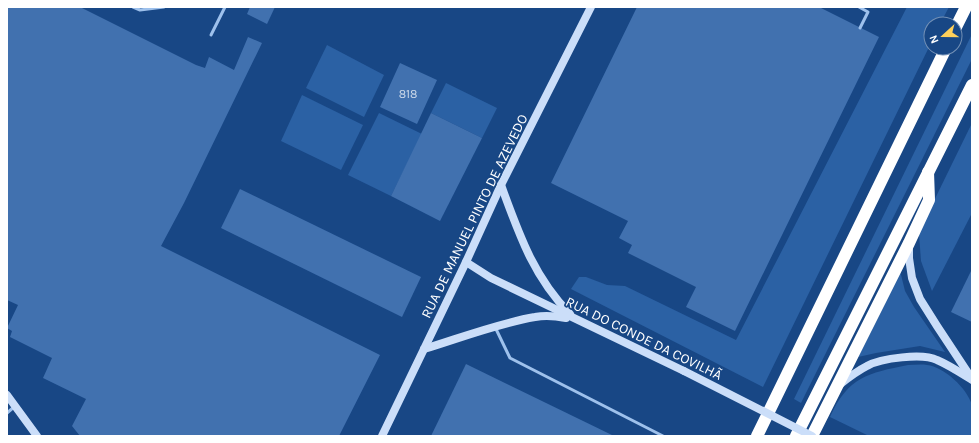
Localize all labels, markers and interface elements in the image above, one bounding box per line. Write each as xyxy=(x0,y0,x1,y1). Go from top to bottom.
north arrow xyxy=(923,16,963,56)
text: N xyxy=(927,33,942,45)
house number: 818 xyxy=(399,87,417,101)
street label: RUA DE MANUEL PINTO DE AZEVEDO xyxy=(417,111,531,321)
street label: RUA DO CONDE DA COVILHÃ xyxy=(563,293,725,384)

